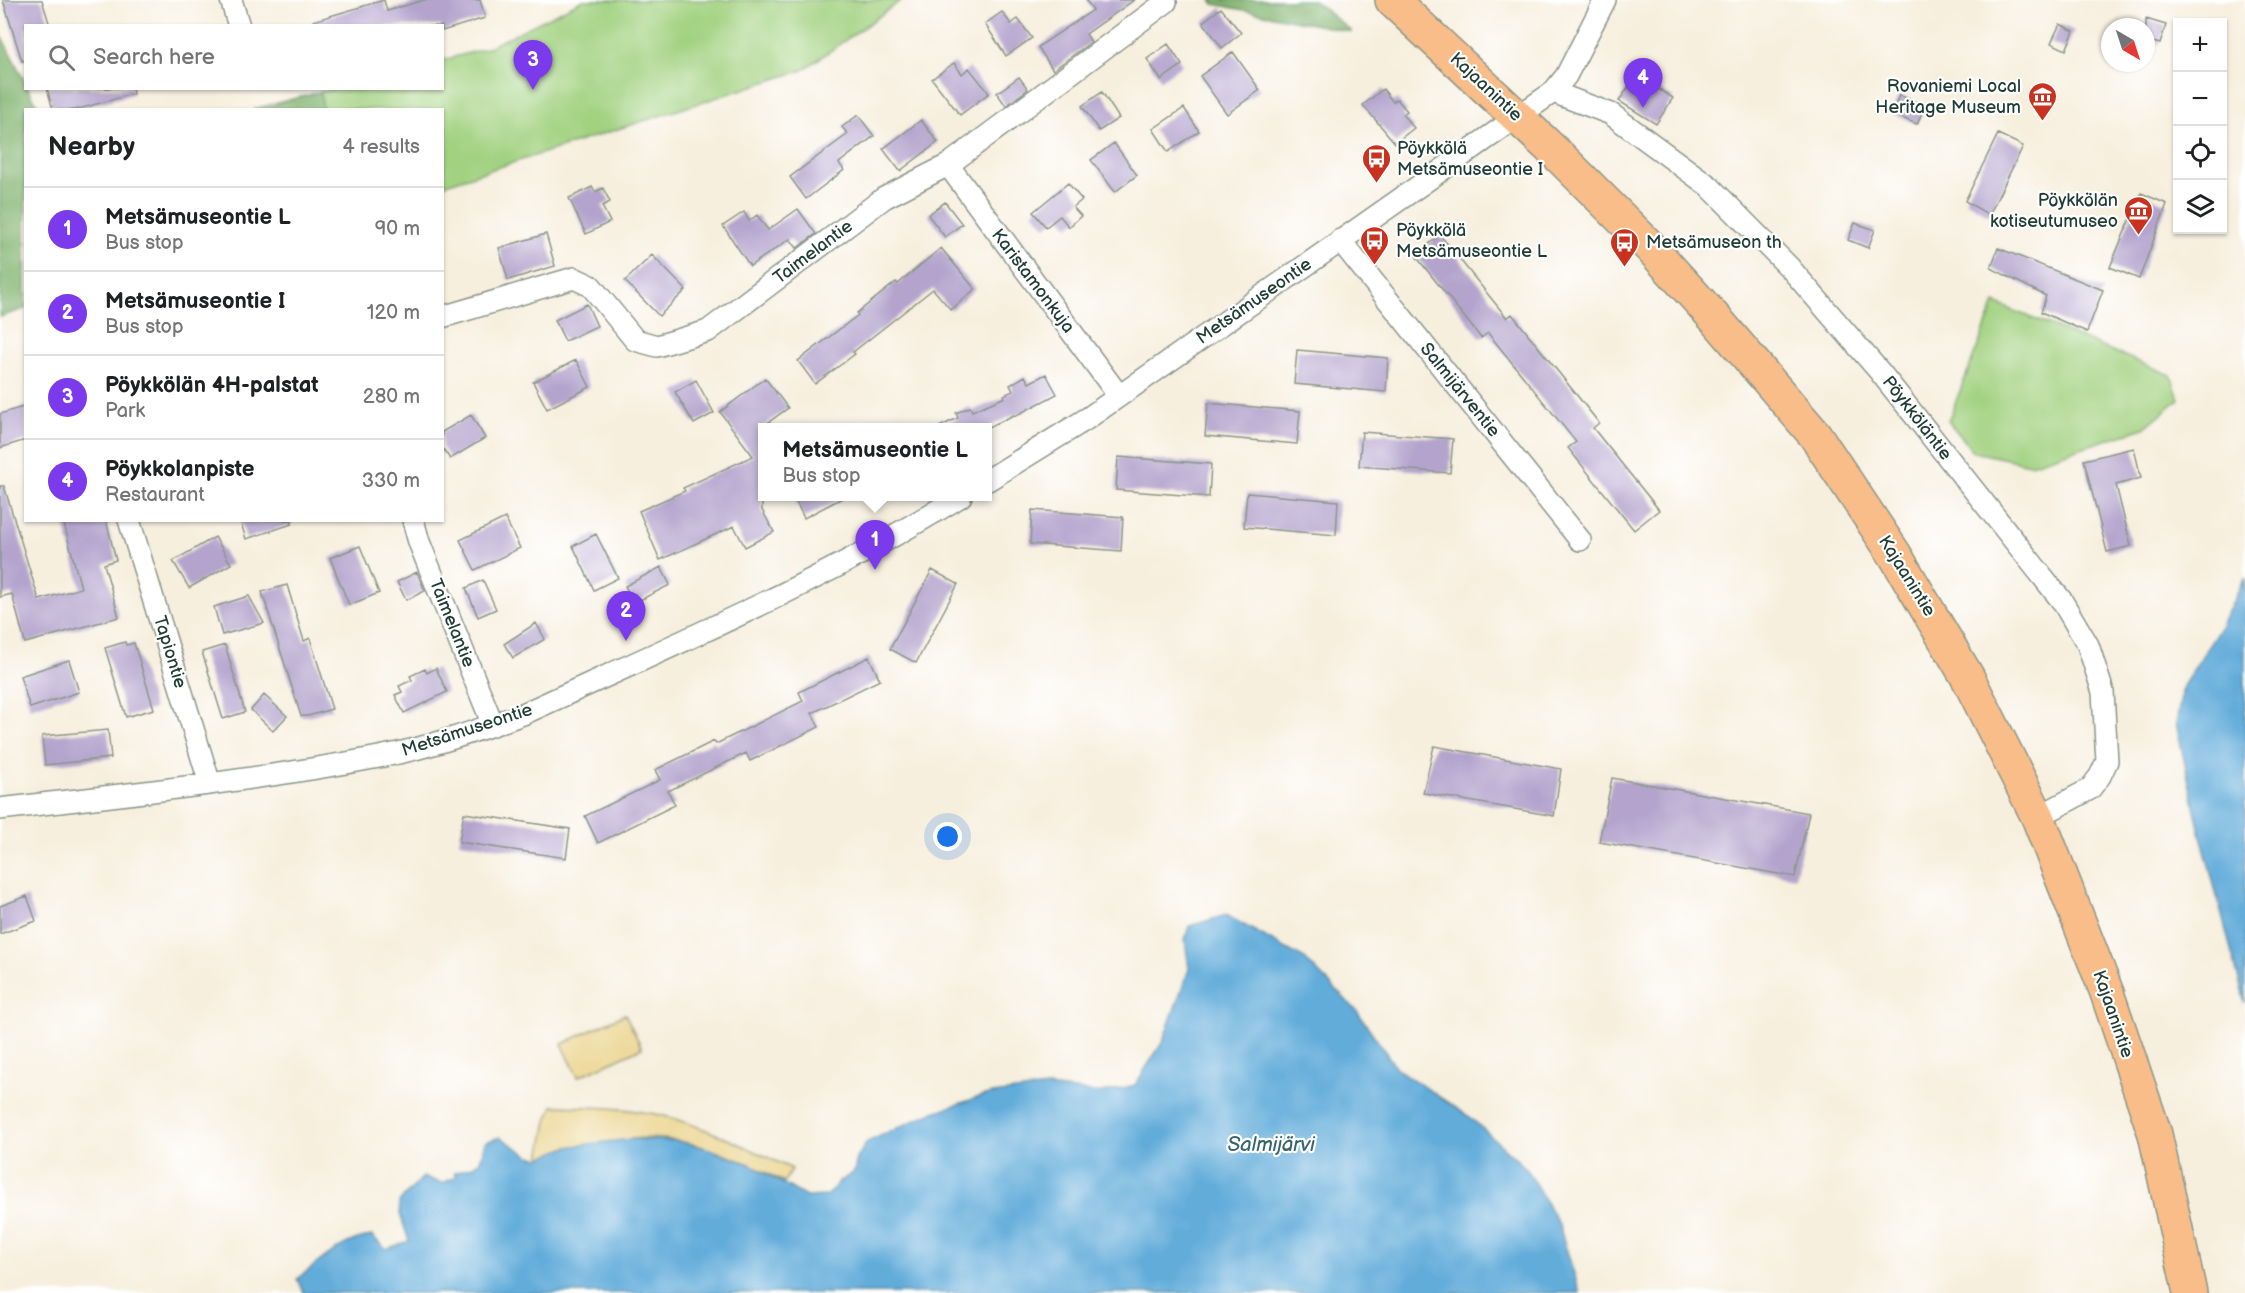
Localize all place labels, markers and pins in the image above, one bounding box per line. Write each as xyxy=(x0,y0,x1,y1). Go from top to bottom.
pin: 3 xyxy=(514,40,552,90)
pin: 4 xyxy=(1624,58,1662,108)
place label: Rovaniemi Local Heritage Museum xyxy=(1875,76,2021,118)
museum icon: Rovaniemi Local Heritage Museum xyxy=(2026,80,2058,122)
place label: Pöykkölä Metsämuseontie I xyxy=(1397,138,1543,180)
bus stop icon: Pöykkölä Metsämuseontie I xyxy=(1360,142,1392,184)
place label: Pöykkölän kotiseutumuseo xyxy=(1990,190,2118,232)
museum icon: Pöykkölän kotiseutumuseo xyxy=(2123,194,2155,236)
place label: Pöykkölä Metsämuseontie L xyxy=(1396,220,1548,262)
bus stop icon: Pöykkölä Metsämuseontie L xyxy=(1359,224,1391,266)
bus stop icon: Metsämuseon th xyxy=(1609,226,1641,268)
place label: Metsämuseon th xyxy=(1646,232,1782,253)
pin: 1 xyxy=(856,520,894,570)
pin: 2 xyxy=(606,592,646,641)

